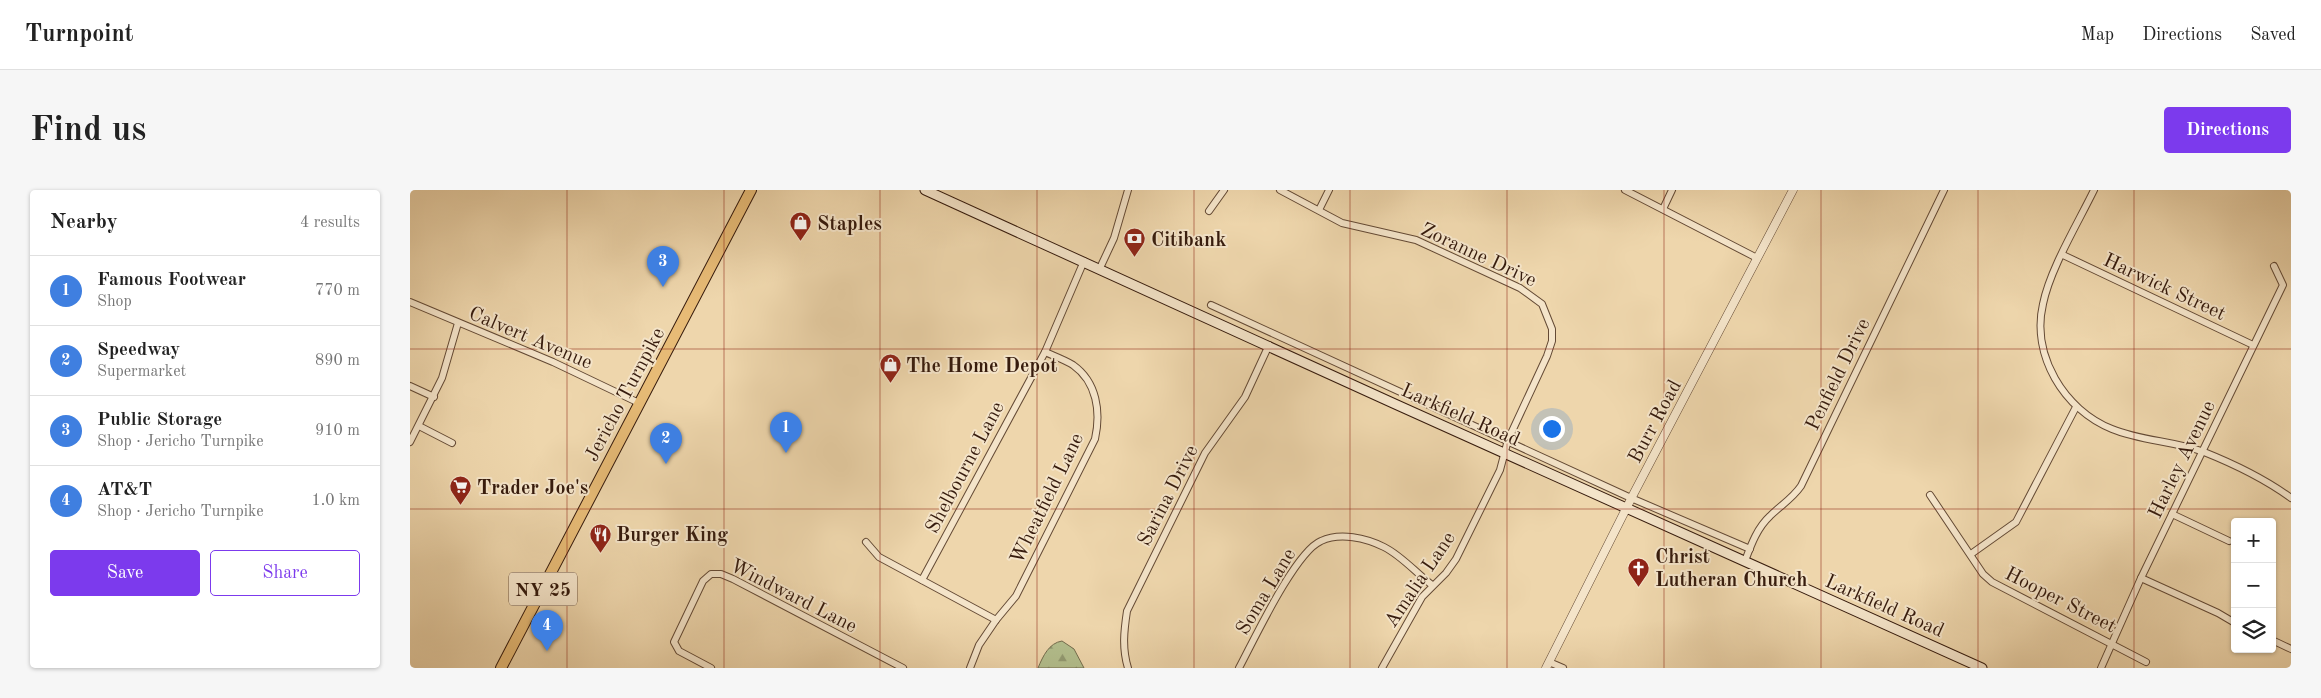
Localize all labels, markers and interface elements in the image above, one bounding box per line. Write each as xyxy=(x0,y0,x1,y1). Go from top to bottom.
text: Turnpoint xyxy=(25,23,133,47)
text: Map xyxy=(2081,26,2114,44)
text: Directions xyxy=(2142,26,2222,44)
text: Saved xyxy=(2250,26,2296,44)
button: Directions xyxy=(2164,107,2291,153)
text: Find us xyxy=(30,113,146,148)
shop icon: Staples xyxy=(789,211,813,242)
text: Nearby xyxy=(50,212,118,233)
text: 4 results xyxy=(300,215,360,231)
place label: Staples xyxy=(817,215,882,235)
street label: Zoranne Drive xyxy=(1417,220,1539,291)
bank icon: Citibank xyxy=(1123,227,1147,258)
place label: Citibank xyxy=(1151,231,1226,251)
pin: 3 xyxy=(647,246,679,287)
street label: Harwick Street xyxy=(2100,251,2228,325)
text: Famous Footwear xyxy=(97,271,246,290)
text: 1 xyxy=(61,283,71,299)
text: 770 m xyxy=(315,283,360,299)
text: Shop xyxy=(97,294,132,310)
street label: Calvert Avenue xyxy=(466,304,595,374)
street label: Penfield Drive xyxy=(1803,316,1874,434)
street label: Jericho Turnpike xyxy=(582,325,669,465)
text: Speedway xyxy=(97,341,180,360)
text: 2 xyxy=(61,353,71,369)
text: 890 m xyxy=(315,353,360,369)
shop icon: The Home Depot xyxy=(878,353,902,384)
place label: The Home Depot xyxy=(906,357,1058,377)
text: Supermarket xyxy=(97,364,186,380)
street label: Burr Road xyxy=(1626,377,1686,467)
street label: Larkfield Road xyxy=(1398,381,1523,451)
street label: Harley Avenue xyxy=(2146,398,2220,522)
street label: Shelbourne Lane xyxy=(923,399,1009,537)
text: Public Storage xyxy=(97,411,222,430)
pin: 1 xyxy=(770,412,802,453)
your location xyxy=(1539,416,1565,442)
text: 3 xyxy=(61,423,71,439)
text: 910 m xyxy=(315,423,360,439)
pin: 2 xyxy=(650,423,682,464)
street label: Wheatfield Lane xyxy=(1008,430,1088,567)
text: Shop · Jericho Turnpike xyxy=(97,434,264,450)
street label: Sarina Drive xyxy=(1135,442,1203,550)
supermarket icon: Trader Joe's xyxy=(449,475,473,506)
place label: Trader Joe's xyxy=(477,479,588,499)
text: AT&T xyxy=(97,481,152,500)
text: 4 xyxy=(61,493,71,509)
text: 1.0 km xyxy=(311,493,360,509)
text: Shop · Jericho Turnpike xyxy=(97,504,264,520)
map controls xyxy=(2231,518,2276,653)
button: + xyxy=(2231,518,2276,563)
restaurant icon: Burger King xyxy=(588,522,612,553)
place label: Burger King xyxy=(616,526,728,546)
street label: Amalia Lane xyxy=(1381,529,1460,632)
street label: Soma Lane xyxy=(1233,545,1300,639)
place label: Christ Lutheran Church xyxy=(1655,548,1808,591)
button: Save xyxy=(50,550,200,596)
button: Share xyxy=(210,550,360,596)
street label: Windward Lane xyxy=(726,556,860,637)
church icon: Christ Lutheran Church xyxy=(1627,556,1651,587)
button: − xyxy=(2231,563,2276,608)
street label: Hooper Street xyxy=(2001,564,2119,637)
road number: NY 25 xyxy=(509,572,577,606)
street label: Larkfield Road xyxy=(1822,572,1947,642)
button: layers xyxy=(2231,608,2276,653)
pin: 4 xyxy=(531,610,563,651)

